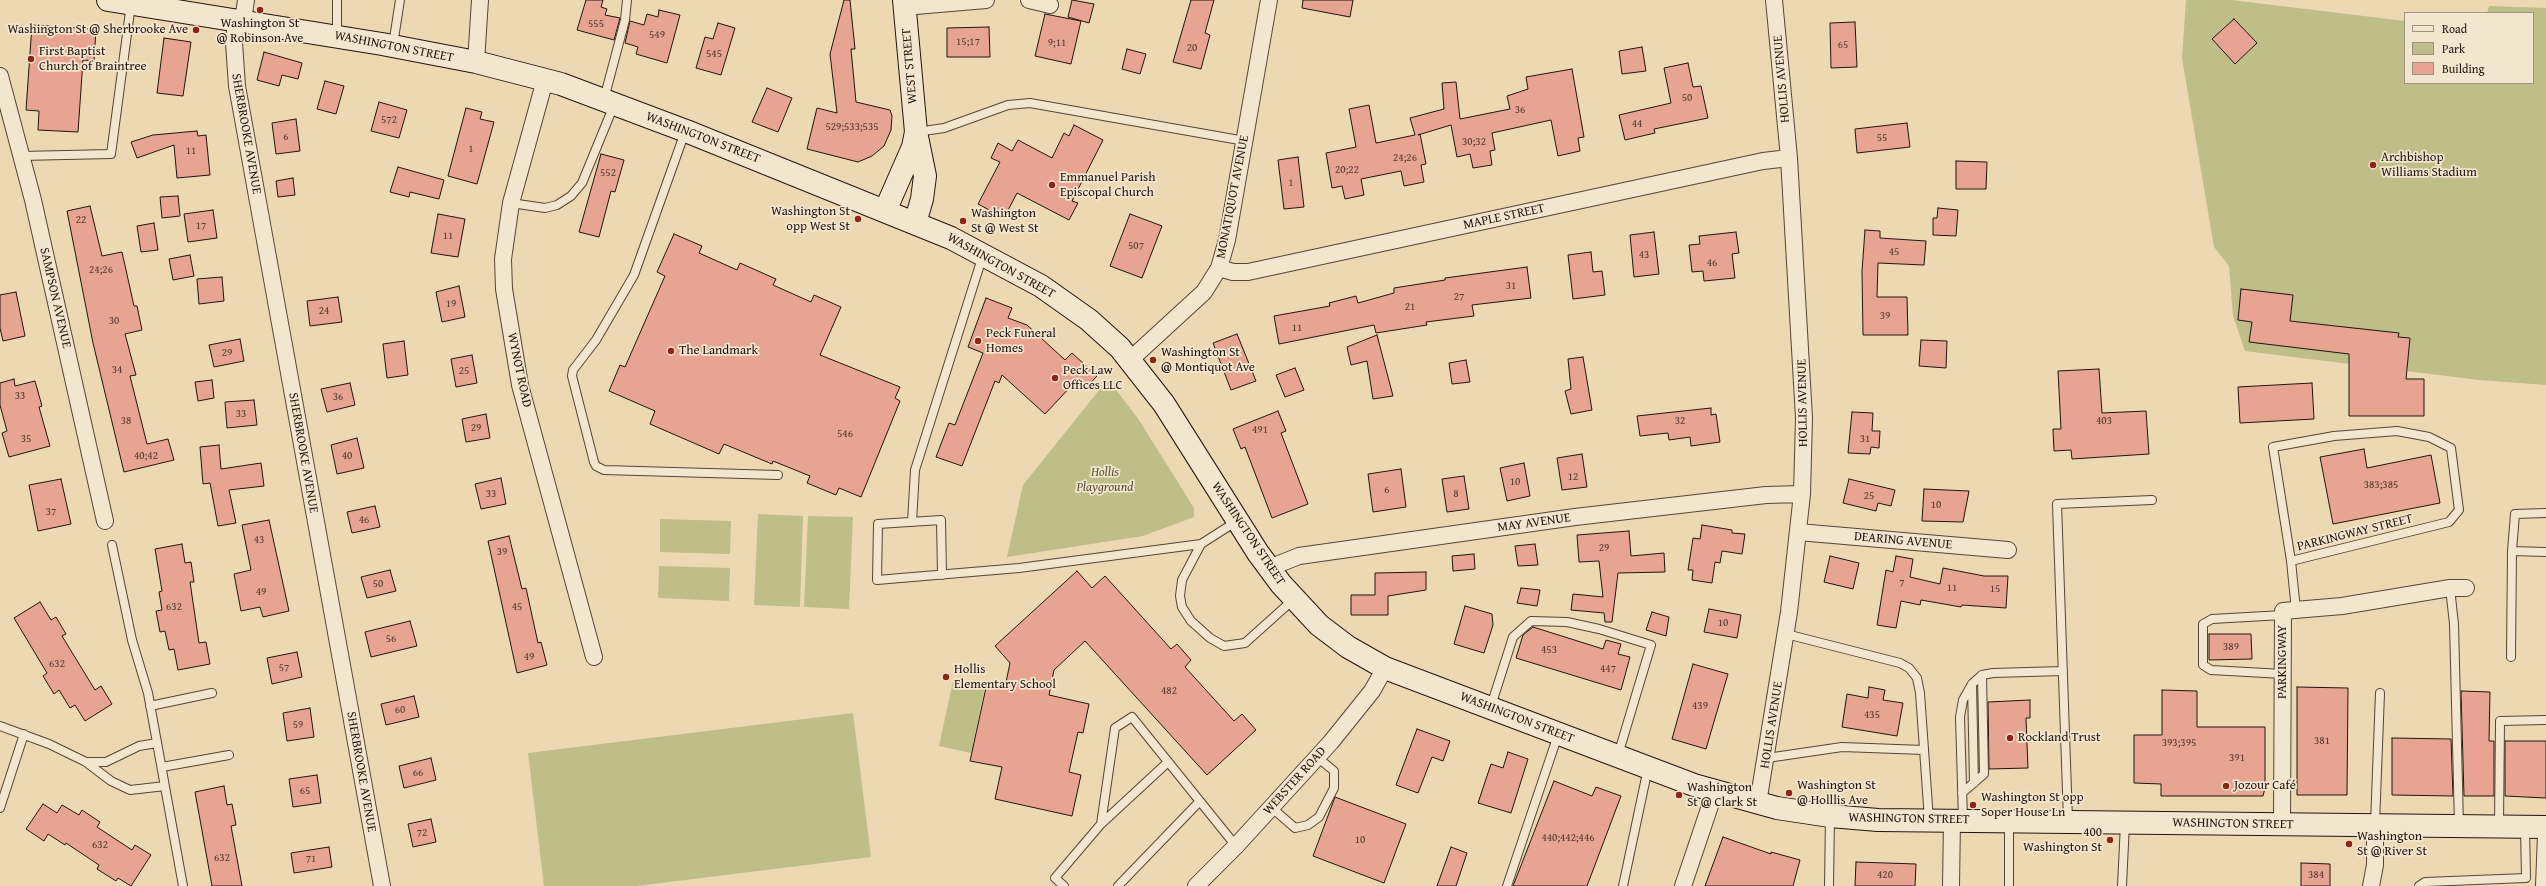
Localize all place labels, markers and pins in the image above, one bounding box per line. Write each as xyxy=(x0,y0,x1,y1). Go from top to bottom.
marker: Washington St @ Robinson Ave xyxy=(255,5,265,15)
place label: Washington St @ Robinson Ave xyxy=(217,16,303,47)
place label: Washington St @ Sherbrooke Ave xyxy=(8,22,188,38)
marker: Washington St @ Sherbrooke Ave xyxy=(191,25,201,35)
place label: First Baptist Church of Braintree xyxy=(39,44,147,75)
marker: First Baptist Church of Braintree xyxy=(26,54,36,64)
place label: Archbishop Williams Stadium xyxy=(2381,150,2477,181)
marker: Archbishop Williams Stadium xyxy=(2368,160,2378,170)
place label: Emmanuel Parish Episcopal Church xyxy=(1060,170,1156,201)
marker: Emmanuel Parish Episcopal Church xyxy=(1047,180,1057,190)
place label: Washington St opp West St xyxy=(771,204,850,235)
place label: Washington St @ West St xyxy=(971,206,1039,237)
marker: Washington St opp West St xyxy=(853,214,863,224)
marker: Washington St @ West St xyxy=(958,216,968,226)
place label: Peck Funeral Homes xyxy=(986,326,1056,357)
marker: Peck Funeral Homes xyxy=(973,336,983,346)
place label: The Landmark xyxy=(679,343,758,359)
place label: Washington St @ Montiquot Ave xyxy=(1161,345,1255,376)
marker: The Landmark xyxy=(666,346,676,356)
marker: Washington St @ Montiquot Ave xyxy=(1148,355,1158,365)
place label: Peck Law Offices LLC xyxy=(1063,363,1123,394)
marker: Peck Law Offices LLC xyxy=(1050,373,1060,383)
place label: Hollis Elementary School xyxy=(954,662,1056,693)
marker: Hollis Elementary School xyxy=(941,672,951,682)
place label: Rockland Trust xyxy=(2018,730,2101,746)
marker: Rockland Trust xyxy=(2005,733,2015,743)
place label: Washington St @ Holllis Ave xyxy=(1797,778,1876,809)
place label: Jozour Café xyxy=(2234,778,2296,794)
place label: Washington St @ Clark St xyxy=(1687,780,1757,811)
marker: Jozour Café xyxy=(2221,781,2231,791)
marker: Washington St @ Holllis Ave xyxy=(1784,788,1794,798)
marker: Washington St @ Clark St xyxy=(1674,790,1684,800)
place label: Washington St opp Soper House Ln xyxy=(1981,790,2083,821)
marker: Washington St opp Soper House Ln xyxy=(1968,800,1978,810)
place label: 400 Washington St xyxy=(2023,825,2102,856)
place label: Washington St @ River St xyxy=(2357,829,2427,860)
marker: 400 Washington St xyxy=(2105,835,2115,845)
marker: Washington St @ River St xyxy=(2344,839,2354,849)

